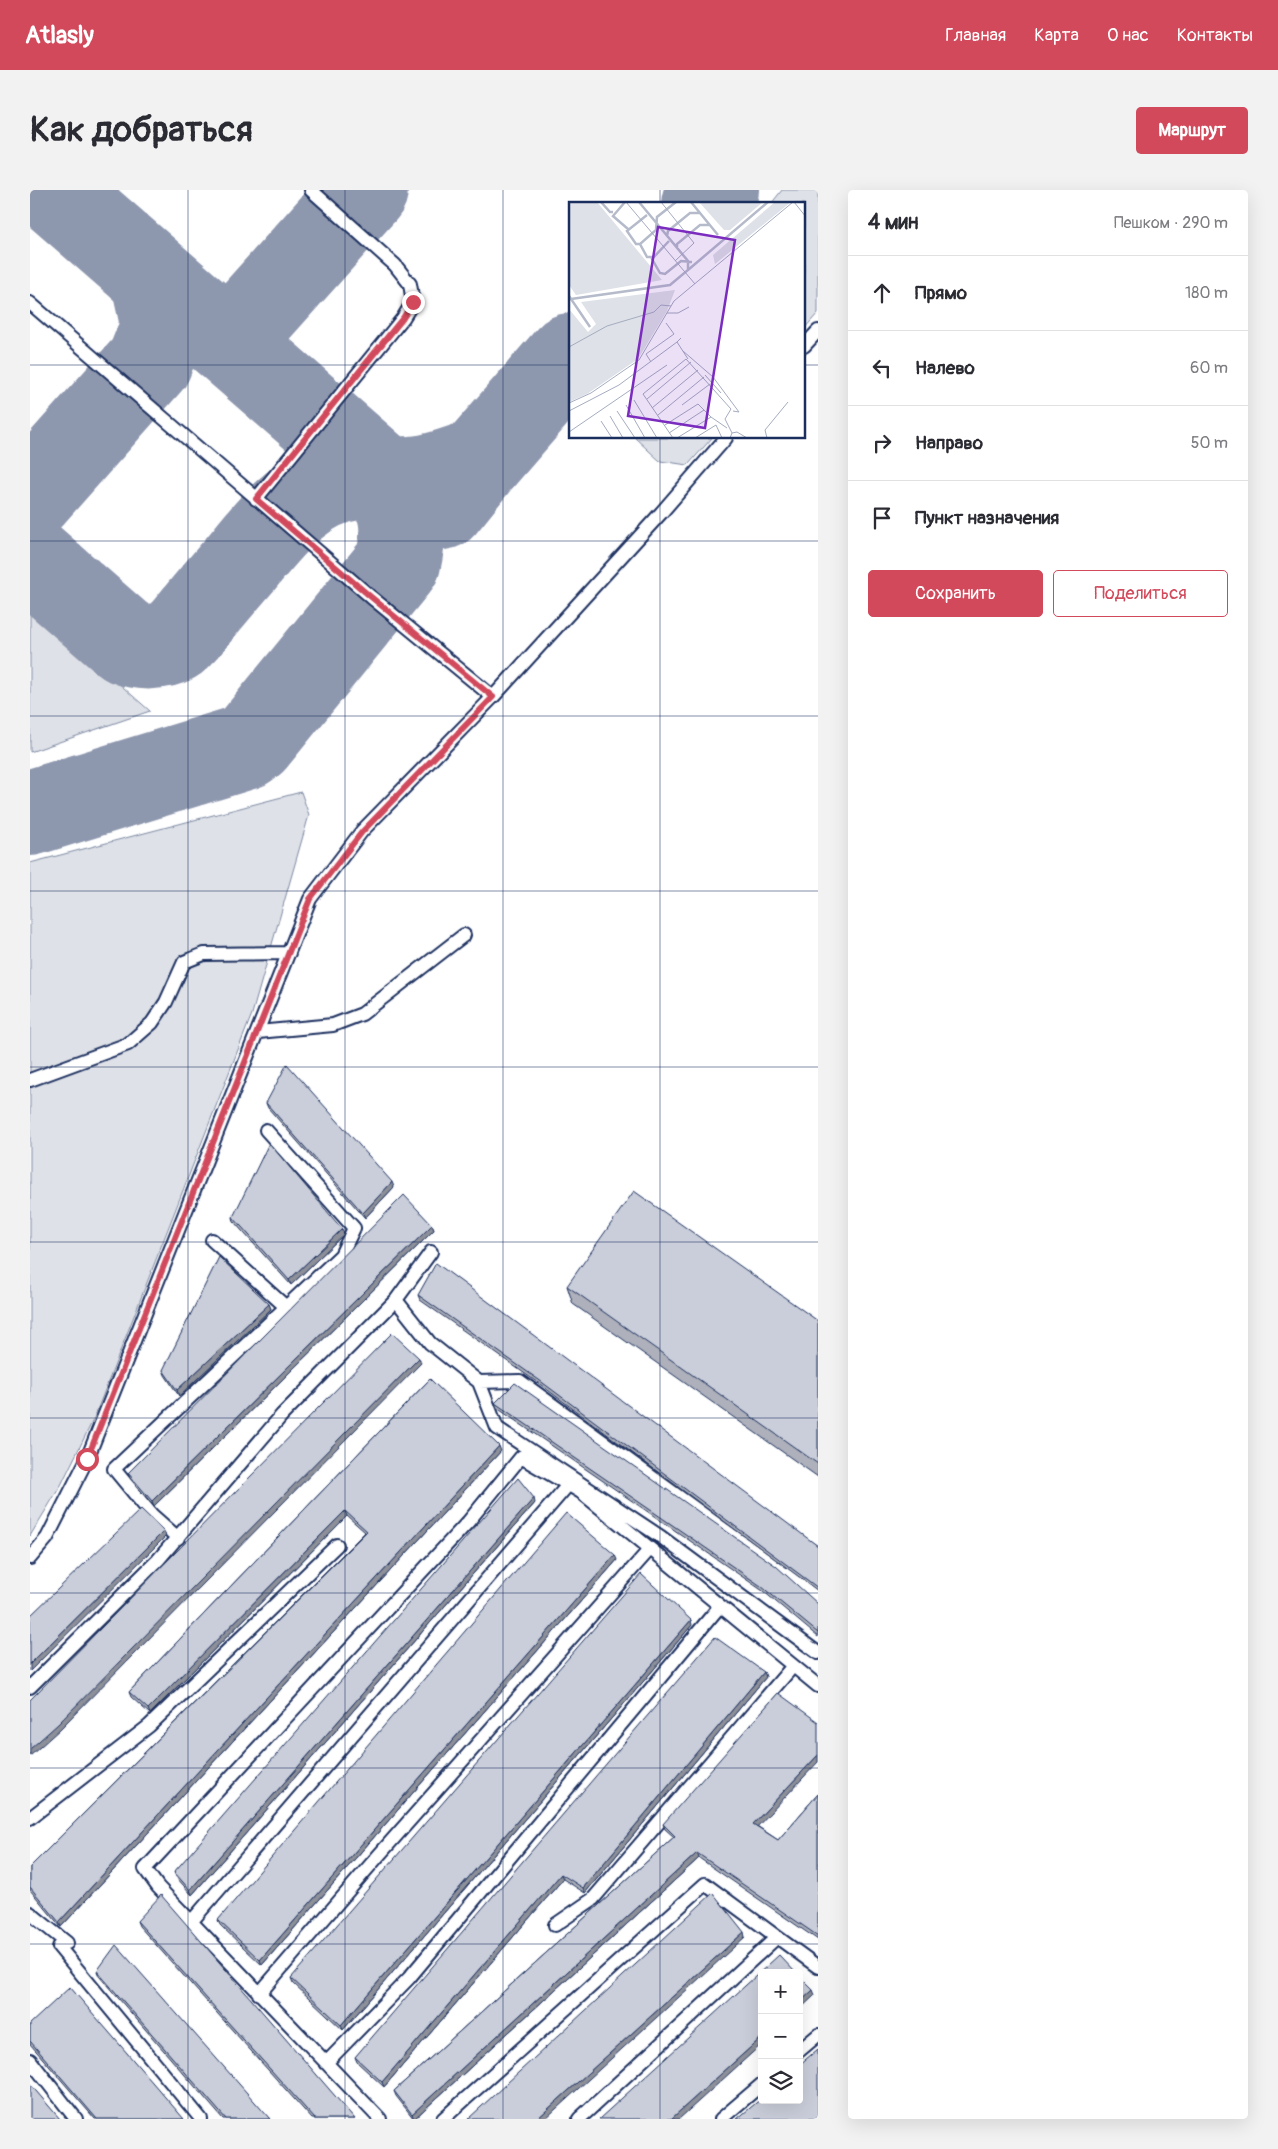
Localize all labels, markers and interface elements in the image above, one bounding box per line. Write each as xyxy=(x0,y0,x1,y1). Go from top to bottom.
text: Atlasly xyxy=(25,21,94,50)
text: Главная xyxy=(945,24,1006,47)
text: Карта xyxy=(1034,24,1079,47)
text: О нас xyxy=(1107,24,1149,47)
text: Контакты xyxy=(1177,24,1253,47)
button: Маршрут xyxy=(1136,107,1248,154)
text: Как добраться xyxy=(30,108,253,152)
inset map xyxy=(569,202,806,439)
text: 4 мин xyxy=(868,209,918,236)
text: Пешком · 290 m xyxy=(1114,213,1228,233)
icon: ahead xyxy=(868,279,896,307)
text: Прямо xyxy=(915,281,967,305)
text: 180 m xyxy=(1185,283,1228,303)
route end xyxy=(402,291,425,314)
icon: left xyxy=(868,354,896,382)
text: Налево xyxy=(915,356,975,380)
text: 60 m xyxy=(1190,358,1228,378)
icon: right xyxy=(868,429,896,457)
text: Направо xyxy=(915,431,983,455)
text: 50 m xyxy=(1191,433,1228,453)
icon: arrive xyxy=(868,504,896,532)
text: Пункт назначения xyxy=(915,506,1059,530)
button: Сохранить xyxy=(868,570,1043,617)
button: Поделиться xyxy=(1053,570,1228,617)
route start xyxy=(76,1448,99,1471)
map controls xyxy=(758,1969,803,2104)
button: + xyxy=(758,1969,803,2014)
button: − xyxy=(758,2014,803,2059)
button: layers xyxy=(758,2059,803,2104)

